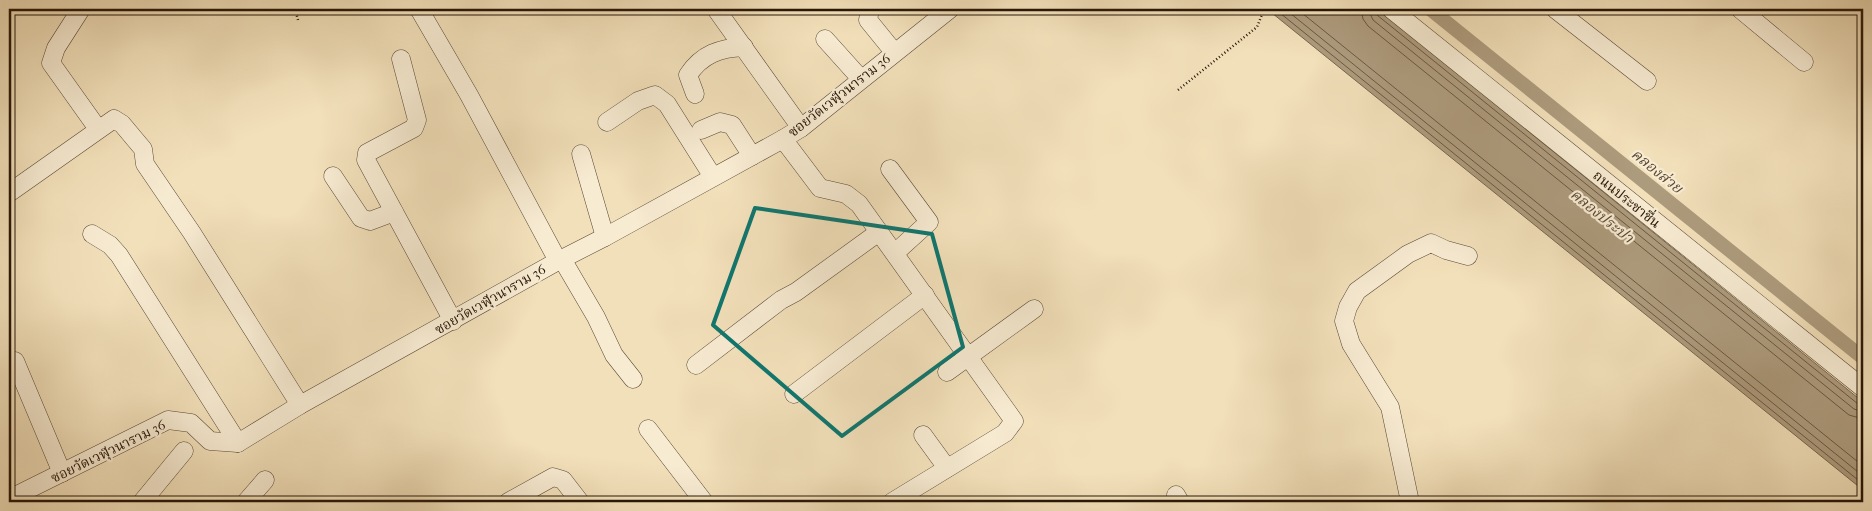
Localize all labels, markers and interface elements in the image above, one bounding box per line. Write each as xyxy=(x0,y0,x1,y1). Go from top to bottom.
street label: ซอยวัดเวฬุวนาราม 36 xyxy=(785,50,894,141)
water label: คลองส่วย xyxy=(1628,145,1687,198)
street label: ถนนประชาชื่น xyxy=(1589,165,1665,232)
water label: คลองประปา xyxy=(1567,185,1638,247)
street label: ซอยวัดเวฬุวนาราม 36 xyxy=(432,261,549,338)
street label: ซอยวัดเวฬุวนาราม 36 xyxy=(48,416,169,487)

